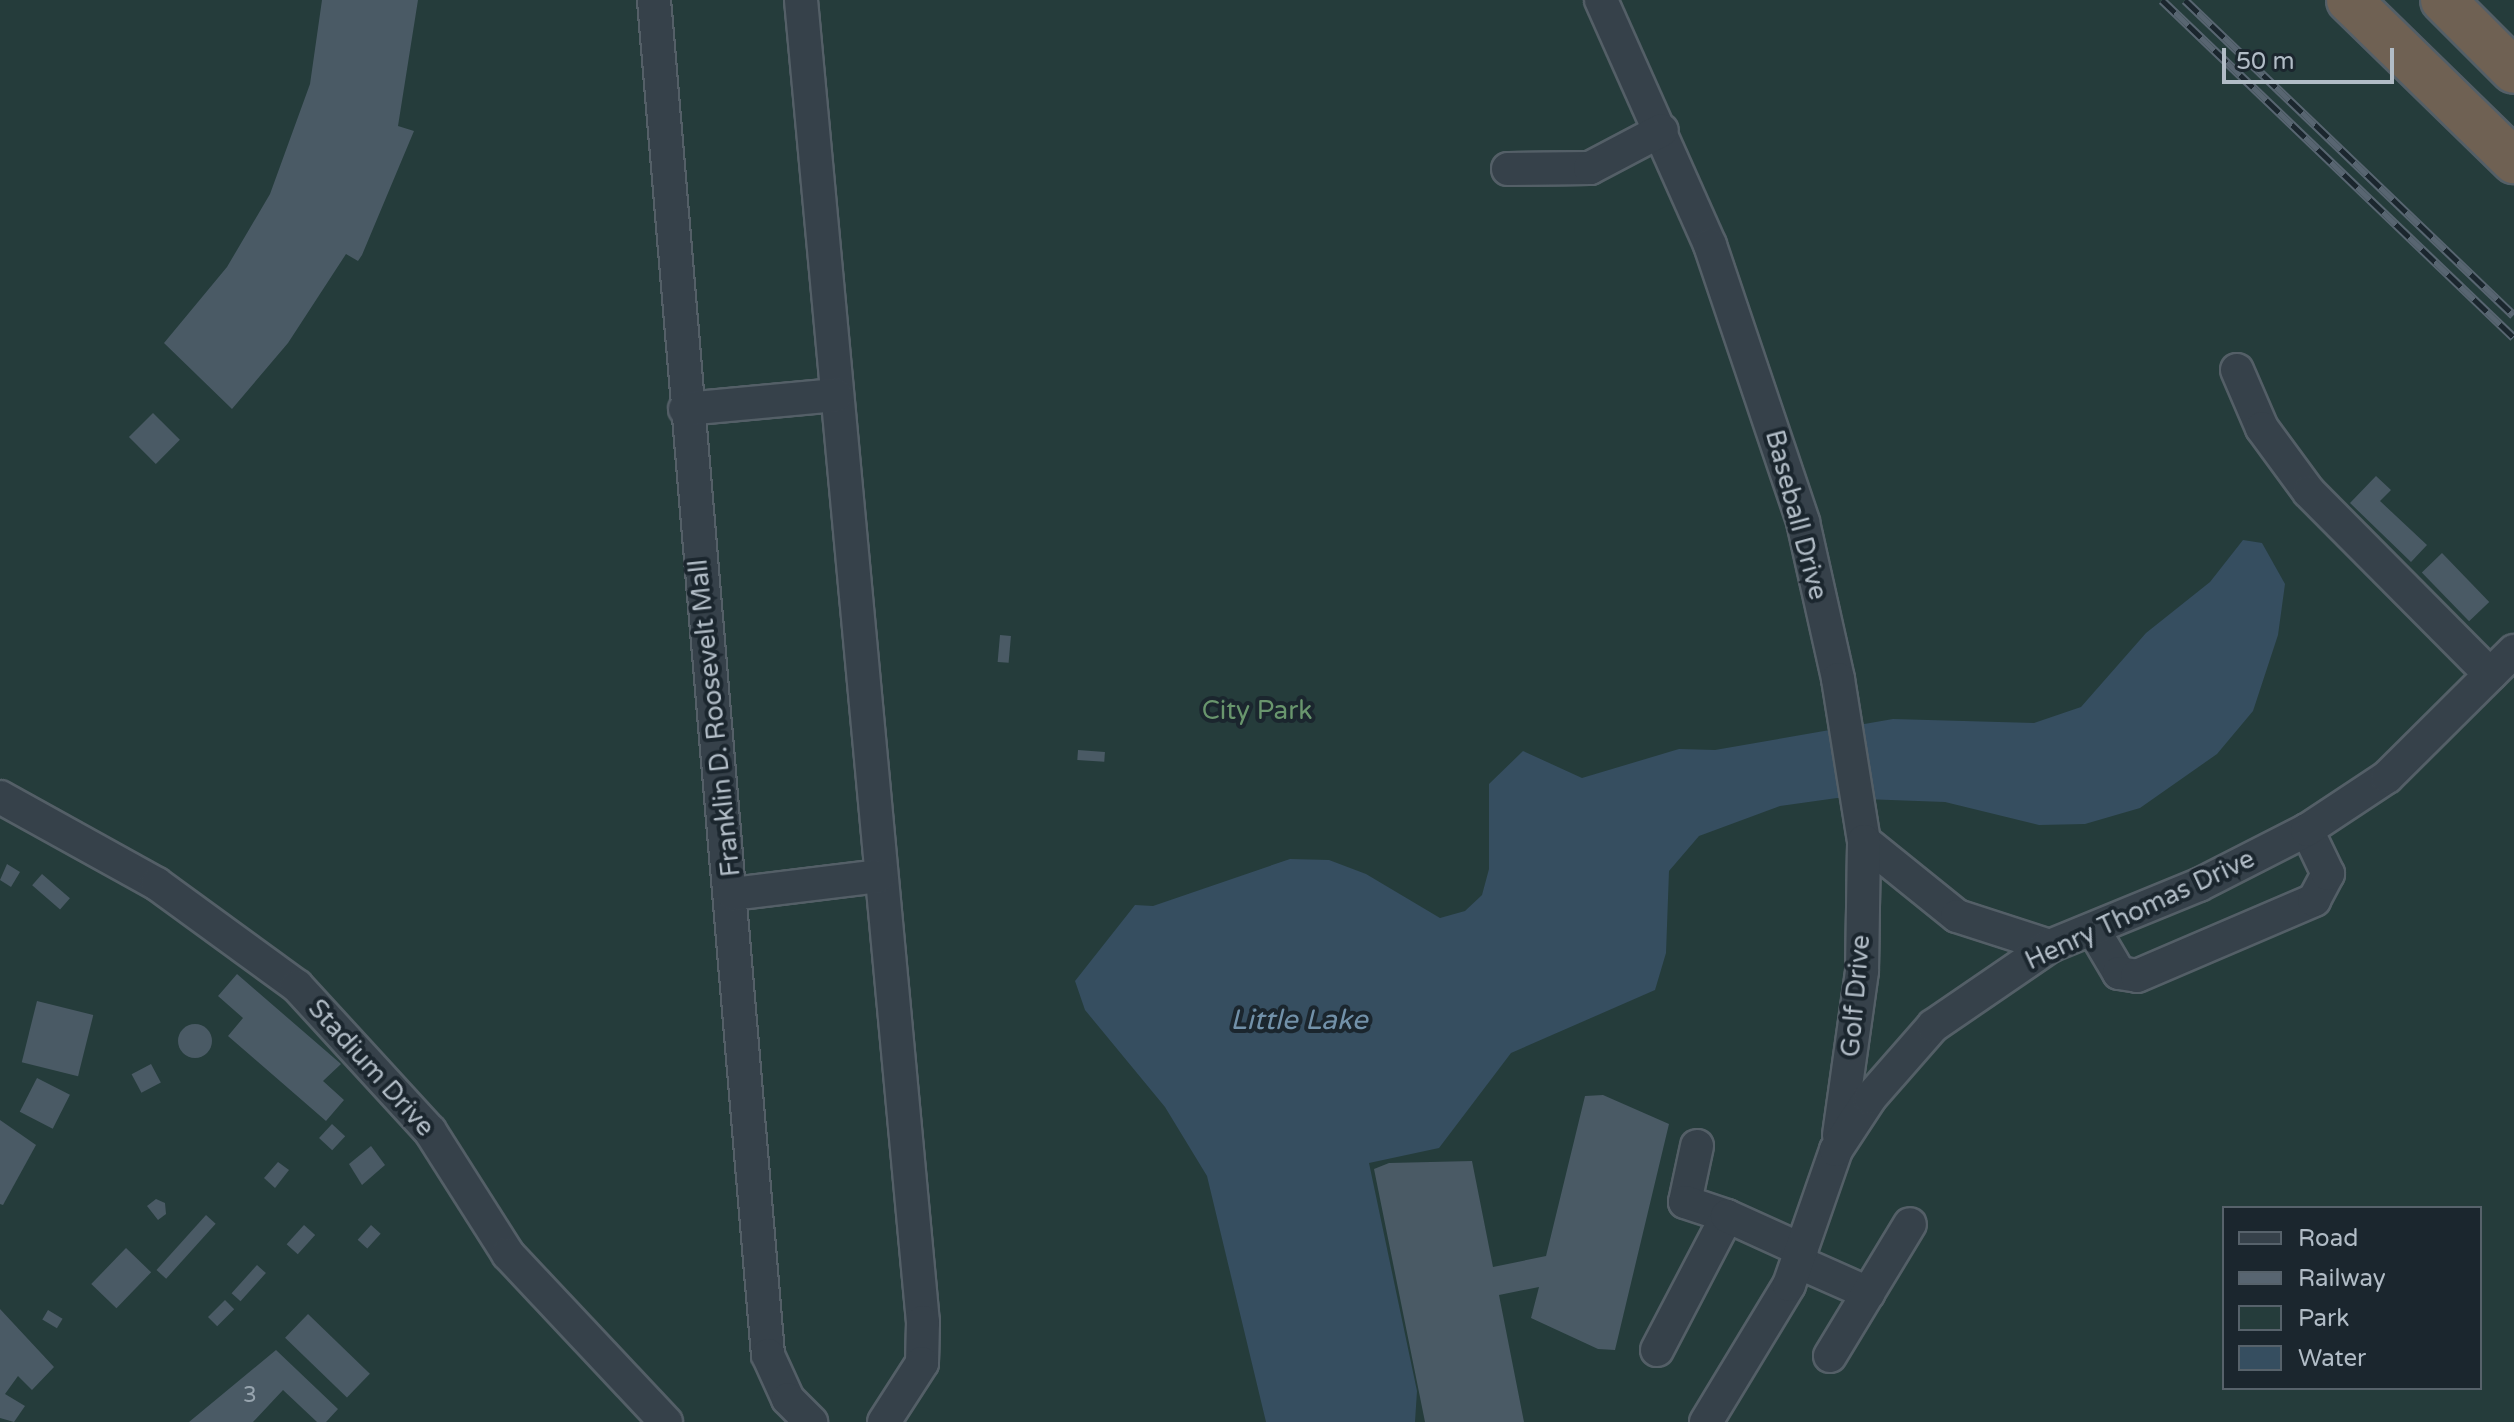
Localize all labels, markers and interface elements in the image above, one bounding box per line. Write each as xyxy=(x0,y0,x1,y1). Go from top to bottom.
scale bar xyxy=(2226,32,2398,82)
text: 50 m xyxy=(2236,47,2294,76)
street label: Baseball Drive xyxy=(1758,427,1834,603)
street label: Franklin D. Roosevelt Mall xyxy=(683,558,747,878)
park label: City Park xyxy=(1202,695,1312,727)
street label: Henry Thomas Drive xyxy=(2020,843,2260,977)
street label: Golf Drive xyxy=(1835,934,1877,1058)
street label: Stadium Drive xyxy=(301,993,441,1143)
water label: Little Lake xyxy=(1230,1003,1368,1037)
legend xyxy=(2222,1206,2482,1390)
text: Road xyxy=(2298,1224,2358,1253)
text: Railway xyxy=(2298,1264,2386,1293)
text: Park xyxy=(2298,1304,2349,1333)
text: Water xyxy=(2298,1344,2366,1373)
house number: 3 xyxy=(243,1383,257,1409)

